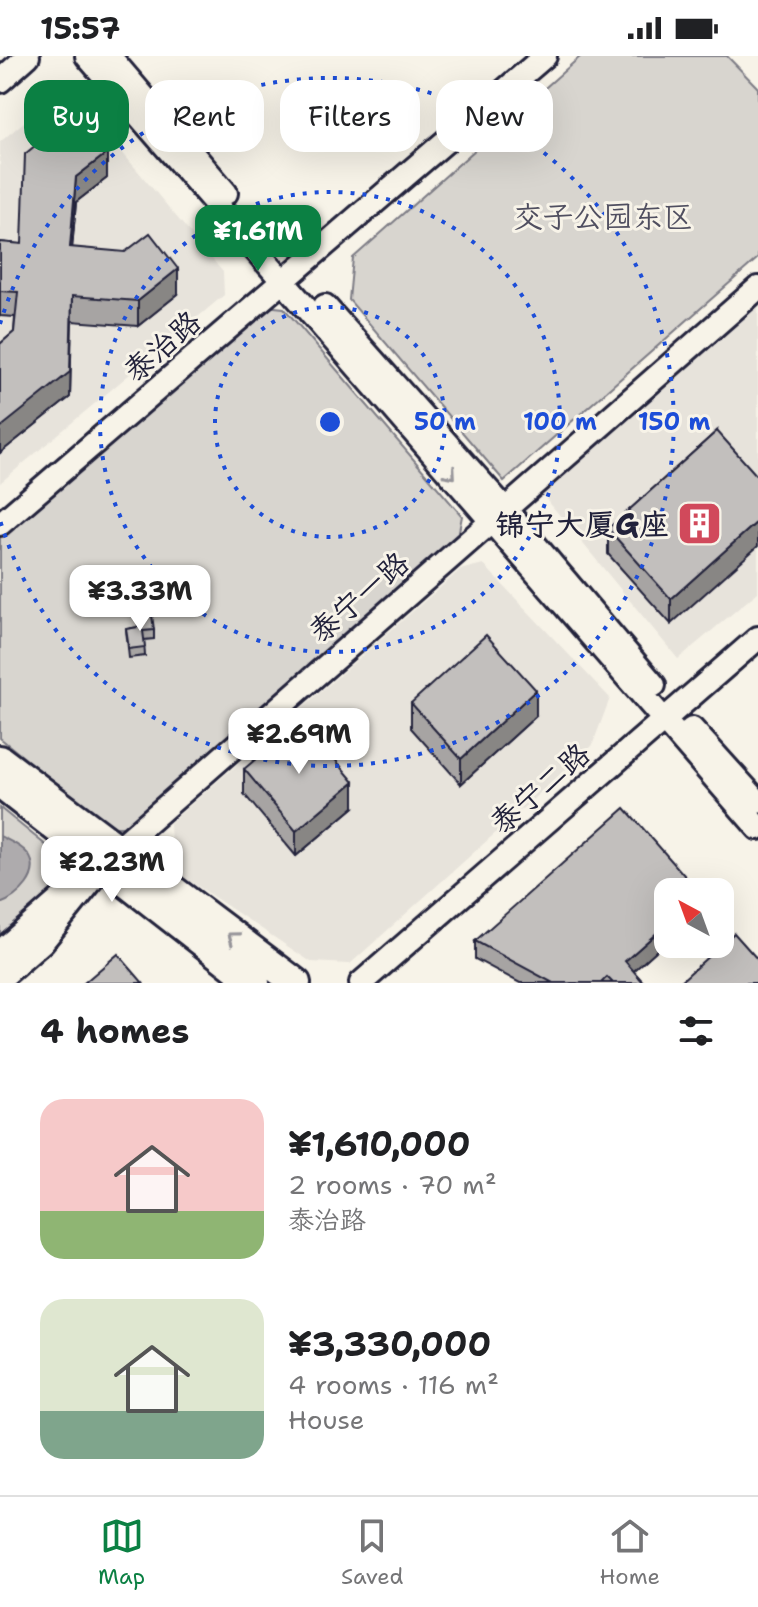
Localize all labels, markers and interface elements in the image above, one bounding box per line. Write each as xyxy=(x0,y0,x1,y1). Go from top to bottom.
text: 15:57 xyxy=(40,8,120,49)
chip: Buy xyxy=(24,80,129,152)
chip: Rent xyxy=(145,80,264,152)
chip: Filters xyxy=(280,80,420,152)
chip: New xyxy=(436,80,553,152)
park label: 交子公园东区 xyxy=(513,196,693,237)
pin: ¥1.61M xyxy=(193,205,323,273)
text: ¥1.61M xyxy=(213,213,303,248)
street label: 泰治路 xyxy=(115,301,209,391)
text: 50 m xyxy=(414,406,476,438)
text: 100 m xyxy=(523,406,597,438)
text: 150 m xyxy=(638,406,710,438)
centre of rings xyxy=(316,408,344,436)
one-way arrow xyxy=(441,465,456,480)
building icon: 锦宁大厦G座 xyxy=(676,500,724,548)
place label: 锦宁大厦G座 xyxy=(495,504,669,545)
street label: 泰宁一路 xyxy=(300,542,418,652)
pin: ¥3.33M xyxy=(75,565,205,633)
text: ¥3.33M xyxy=(87,573,193,608)
pin: ¥2.69M xyxy=(234,708,364,776)
text: ¥2.69M xyxy=(246,716,352,751)
street label: 泰宁二路 xyxy=(481,733,599,843)
pin: ¥2.23M xyxy=(47,836,177,904)
text: ¥2.23M xyxy=(59,844,165,879)
north arrow xyxy=(654,878,734,958)
map controls xyxy=(654,878,734,958)
one-way arrow xyxy=(227,933,242,947)
text: 4 homes xyxy=(40,1008,189,1054)
icon: filters xyxy=(674,1009,718,1053)
text: ¥1,610,000 xyxy=(288,1121,471,1167)
icon: home xyxy=(104,1131,200,1227)
text: 2 rooms · 70 m² xyxy=(288,1167,497,1202)
text: 泰治路 xyxy=(288,1202,366,1237)
text: ¥3,330,000 xyxy=(288,1321,491,1367)
icon: home xyxy=(104,1331,200,1427)
text: 4 rooms · 116 m² xyxy=(288,1367,499,1402)
text: House xyxy=(288,1402,364,1437)
tab: Map xyxy=(98,1514,145,1591)
tab: Saved xyxy=(341,1514,404,1591)
tab: Home xyxy=(600,1514,660,1591)

